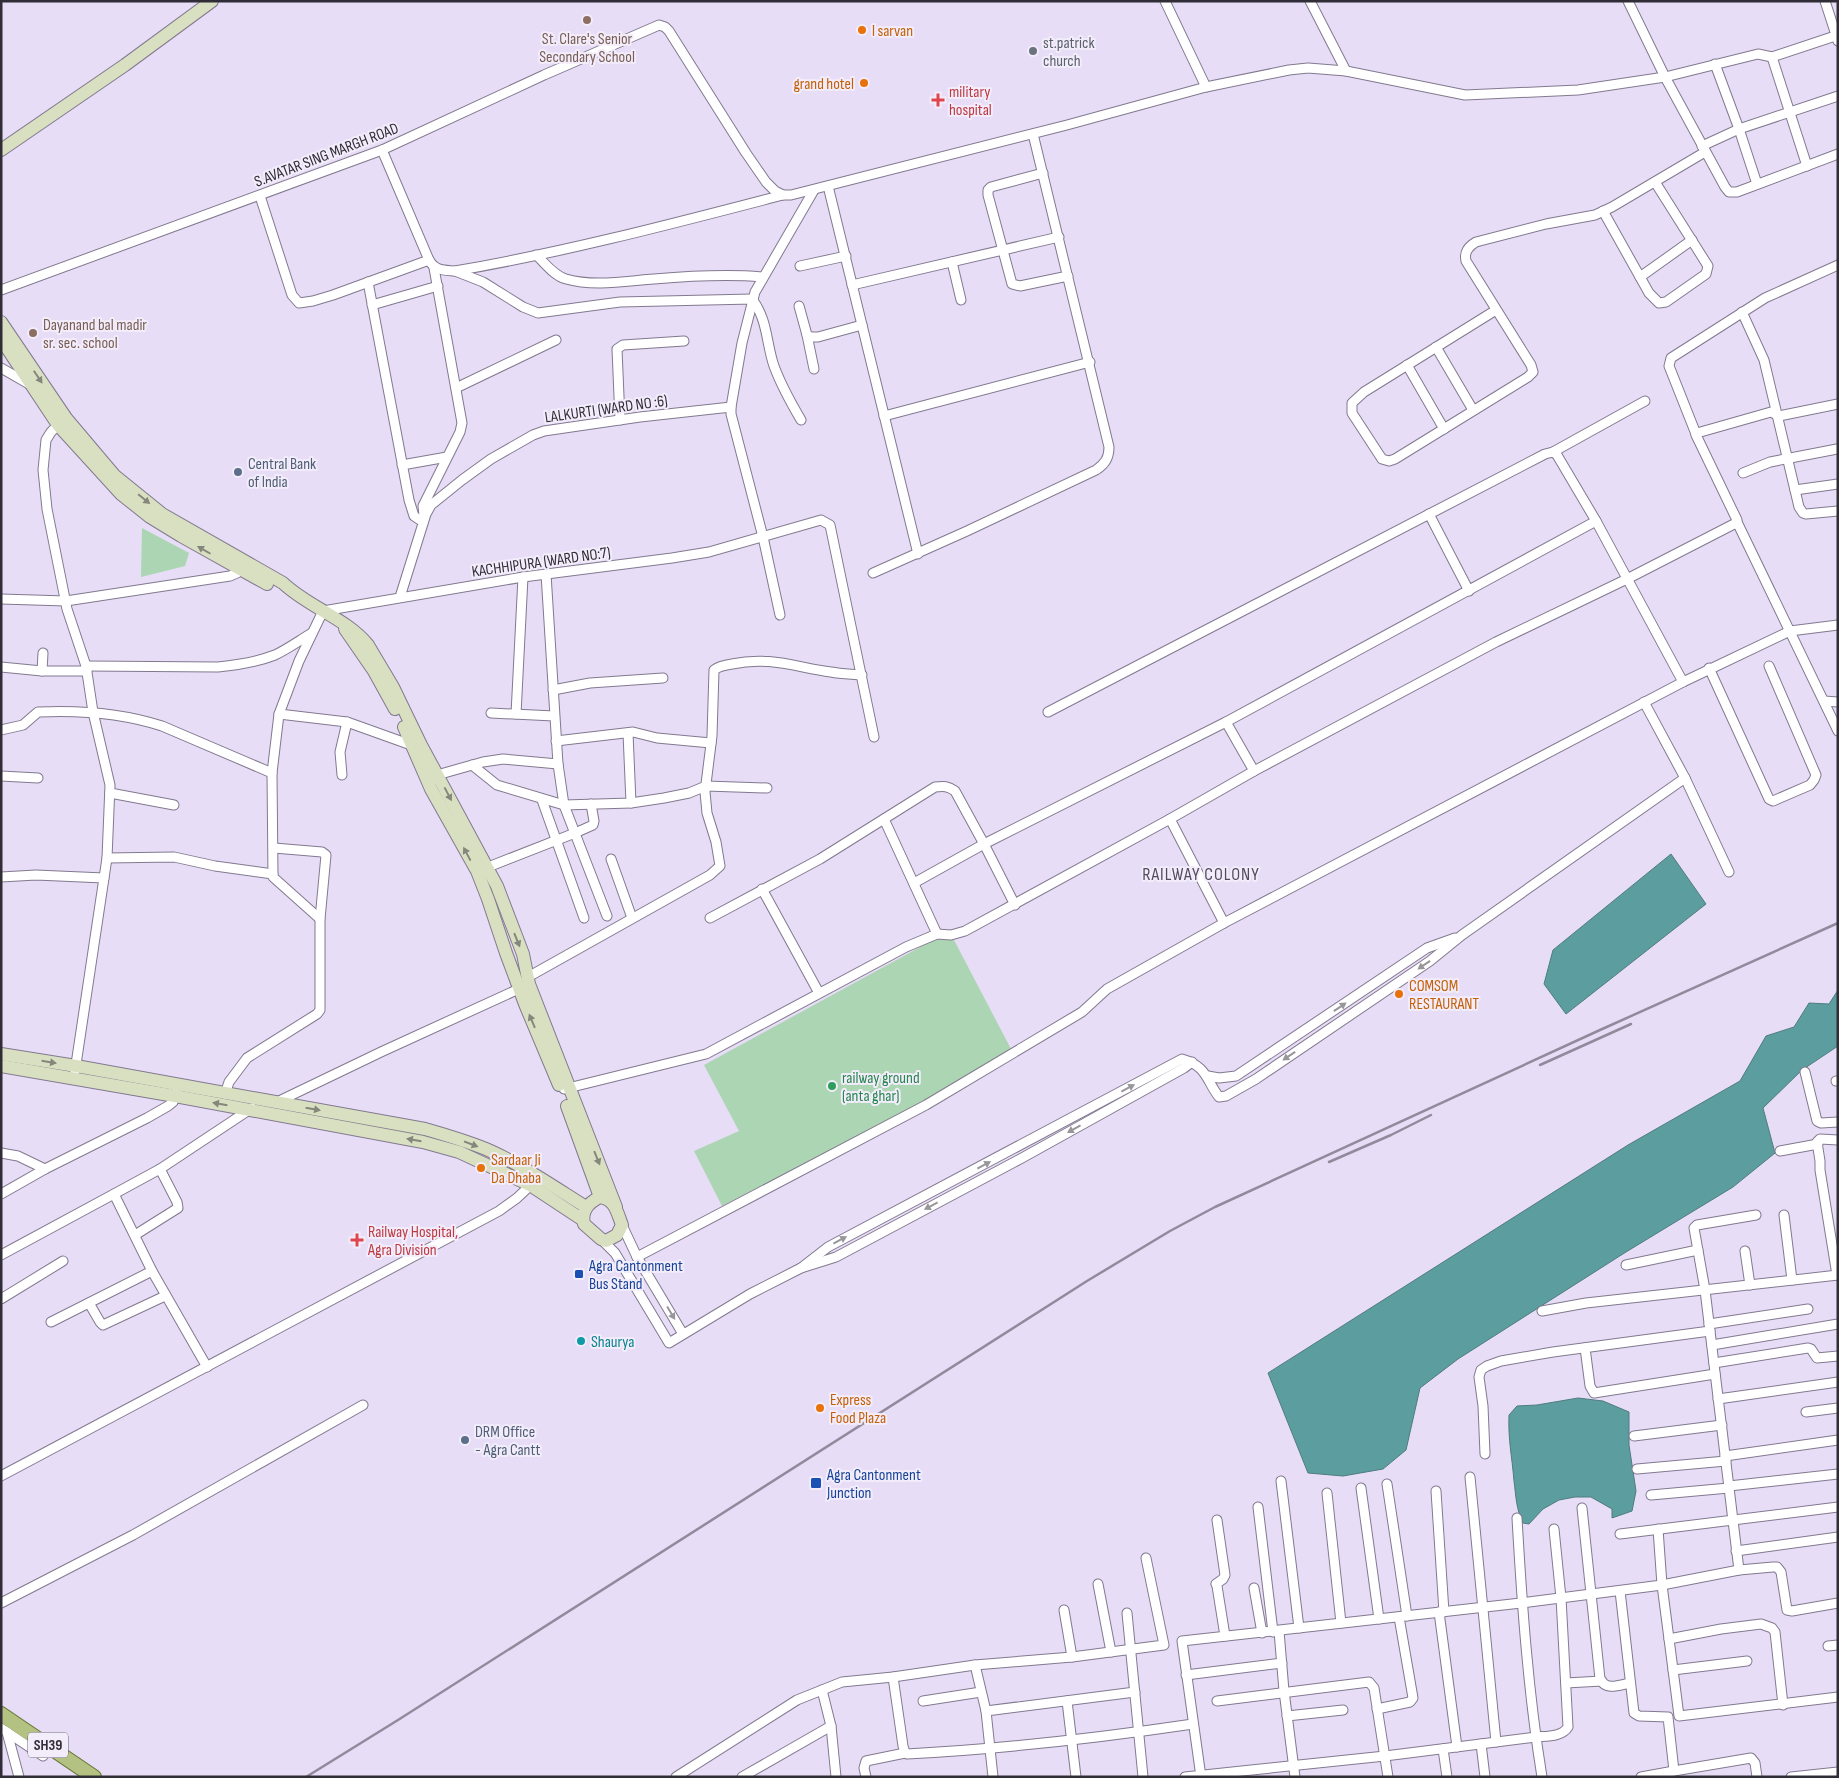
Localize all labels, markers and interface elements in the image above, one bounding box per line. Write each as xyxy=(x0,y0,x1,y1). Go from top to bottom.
marker: St. Clare's Senior Secondary School xyxy=(581,14,593,26)
place label: l sarvan xyxy=(872,22,913,41)
marker: l sarvan xyxy=(856,24,868,36)
place label: St. Clare's Senior Secondary School xyxy=(539,30,635,67)
place label: st.patrick church xyxy=(1043,34,1095,71)
marker: st.patrick church xyxy=(1027,45,1039,57)
place label: grand hotel xyxy=(793,75,854,94)
marker: grand hotel xyxy=(858,77,870,89)
place label: military hospital xyxy=(949,83,992,120)
marker: military hospital xyxy=(931,93,945,107)
street label: S.AVATAR SING MARGH ROAD xyxy=(252,119,401,192)
place label: Dayanand bal madir sr. sec. school xyxy=(43,316,147,353)
marker: Dayanand bal madir sr. sec. school xyxy=(27,327,39,339)
one-way arrow xyxy=(33,370,43,384)
street label: LALKURTI (WARD NO :6) xyxy=(544,391,669,428)
place label: Central Bank of India xyxy=(248,455,316,492)
marker: Central Bank of India xyxy=(232,466,244,478)
one-way arrow xyxy=(137,494,150,505)
street label: KACHHIPURA (WARD NO:7) xyxy=(471,543,612,582)
one-way arrow xyxy=(198,546,211,555)
one-way arrow xyxy=(444,787,452,801)
one-way arrow xyxy=(463,846,471,861)
district label: RAILWAY COLONY xyxy=(1142,864,1260,885)
one-way arrow xyxy=(513,933,521,948)
one-way arrow xyxy=(1417,960,1431,970)
place label: COMSOM RESTAURANT xyxy=(1409,977,1479,1014)
marker: COMSOM RESTAURANT xyxy=(1393,988,1405,1000)
one-way arrow xyxy=(1333,1002,1347,1012)
one-way arrow xyxy=(528,1014,536,1028)
one-way arrow xyxy=(1283,1051,1296,1061)
one-way arrow xyxy=(42,1058,58,1066)
place label: railway ground (anta ghar) xyxy=(842,1069,920,1106)
marker: railway ground (anta ghar) xyxy=(826,1080,838,1092)
one-way arrow xyxy=(1120,1084,1135,1092)
one-way arrow xyxy=(212,1100,227,1108)
one-way arrow xyxy=(305,1106,321,1114)
one-way arrow xyxy=(1067,1125,1080,1134)
one-way arrow xyxy=(406,1135,422,1143)
one-way arrow xyxy=(464,1140,479,1148)
place label: Sardaar Ji Da Dhaba xyxy=(491,1151,541,1188)
one-way arrow xyxy=(594,1151,602,1165)
one-way arrow xyxy=(977,1161,992,1169)
marker: Sardaar Ji Da Dhaba xyxy=(475,1162,487,1174)
one-way arrow xyxy=(923,1202,938,1210)
place label: Railway Hospital, Agra Division xyxy=(367,1223,458,1260)
marker: Railway Hospital, Agra Division xyxy=(350,1233,364,1247)
one-way arrow xyxy=(833,1236,848,1244)
place label: Agra Cantonment Bus Stand xyxy=(588,1257,683,1294)
marker: Agra Cantonment Bus Stand xyxy=(573,1268,585,1280)
one-way arrow xyxy=(666,1307,675,1320)
place label: Shaurya xyxy=(591,1333,634,1352)
marker: Shaurya xyxy=(575,1335,587,1347)
place label: Express Food Plaza xyxy=(830,1391,886,1428)
marker: Express Food Plaza xyxy=(814,1402,826,1414)
place label: DRM Office - Agra Cantt xyxy=(475,1423,540,1460)
marker: DRM Office - Agra Cantt xyxy=(459,1434,471,1446)
place label: Agra Cantonment Junction xyxy=(826,1466,921,1503)
marker: Agra Cantonment Junction xyxy=(809,1476,823,1490)
road number: SH39 xyxy=(28,1732,68,1758)

